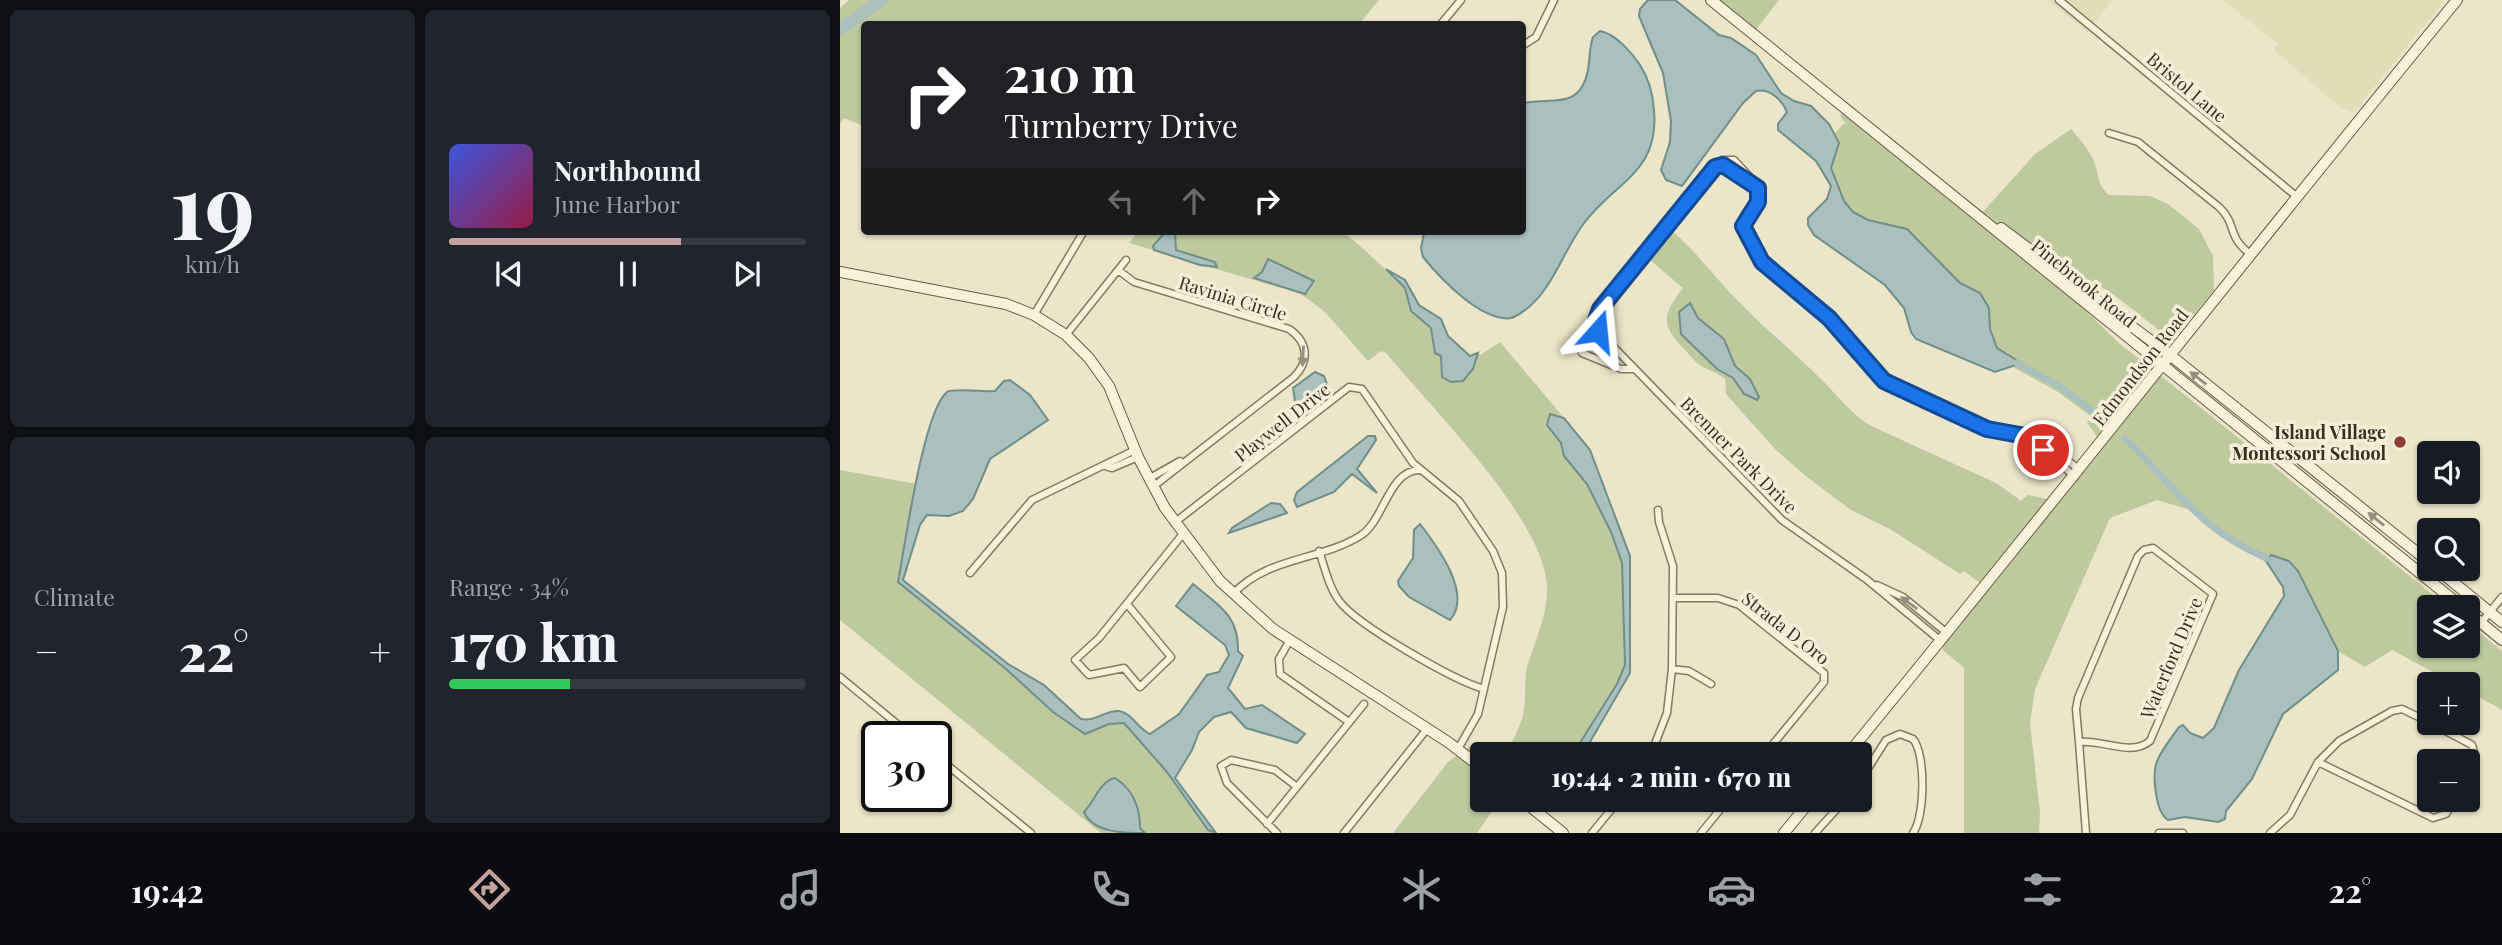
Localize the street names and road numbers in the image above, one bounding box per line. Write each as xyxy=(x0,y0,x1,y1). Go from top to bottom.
street label: Bristol Lane xyxy=(2142,46,2232,128)
street label: Pinebrook Road xyxy=(2027,233,2142,333)
street label: Ravinia Circle xyxy=(1176,270,1290,326)
street label: Edmondson Road xyxy=(2087,303,2194,431)
street label: Playwell Drive xyxy=(1229,377,1335,467)
street label: Brenner Park Drive xyxy=(1675,391,1803,519)
street label: Strada D Oro xyxy=(1737,586,1835,670)
street label: Waterford Drive xyxy=(2134,593,2207,723)

